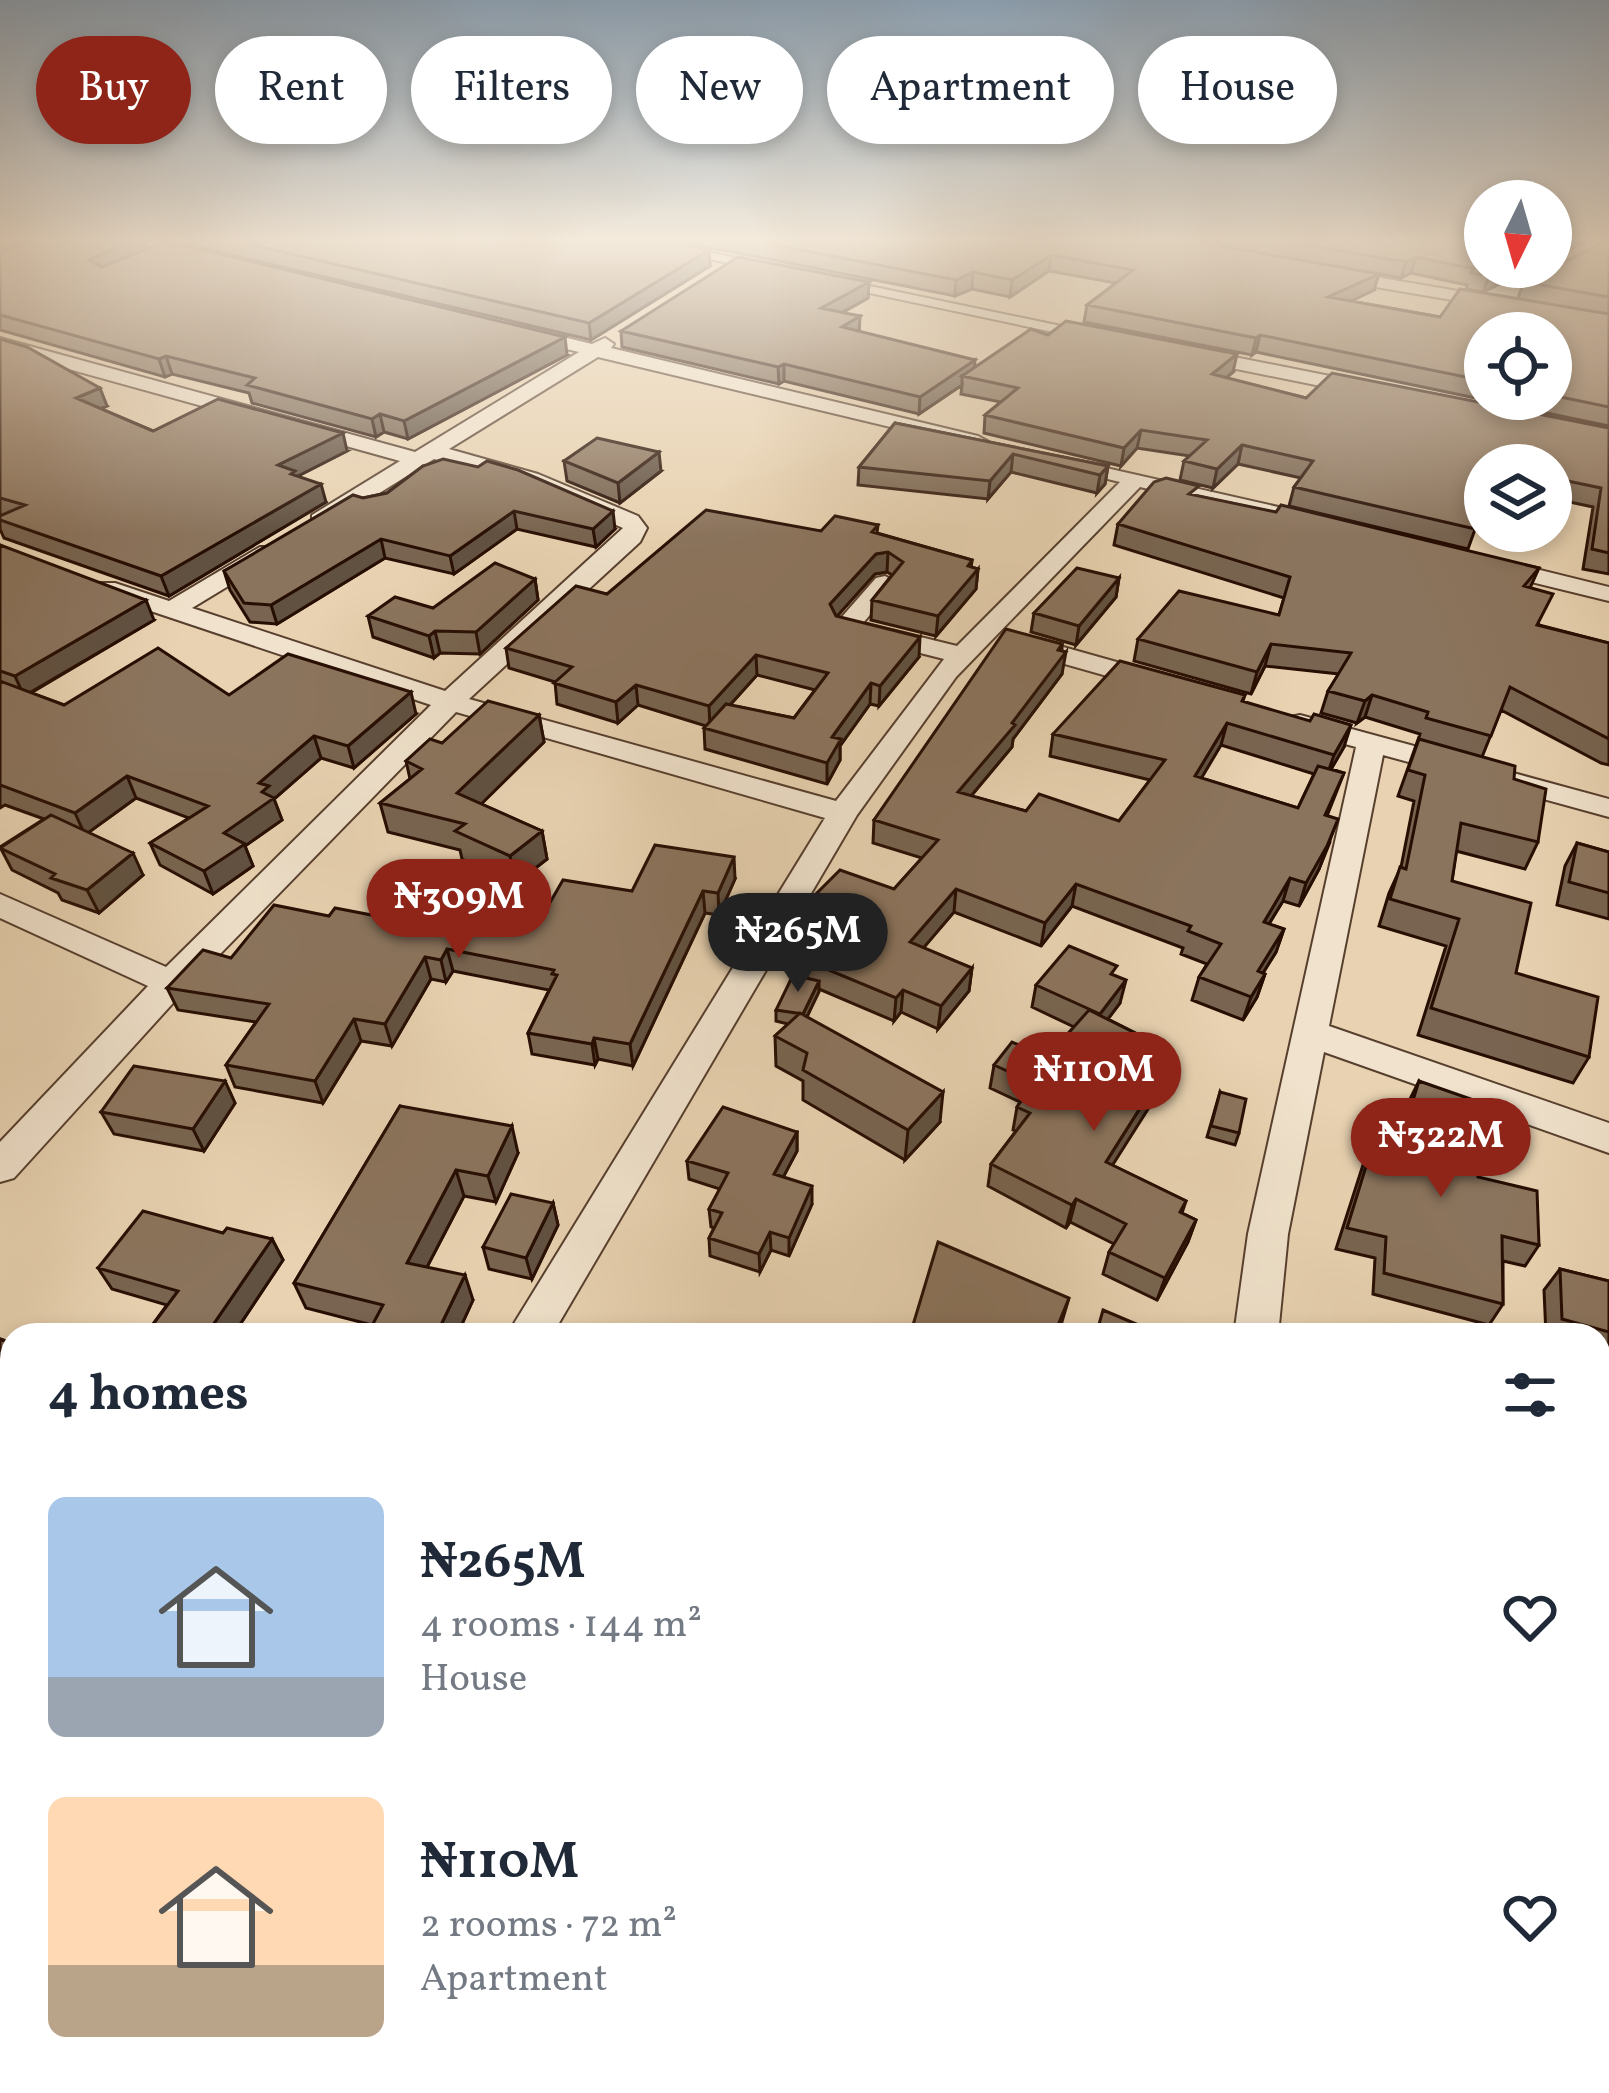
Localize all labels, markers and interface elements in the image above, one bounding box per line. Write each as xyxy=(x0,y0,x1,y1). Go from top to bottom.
chip: Buy xyxy=(36,36,191,144)
chip: Rent xyxy=(215,36,387,144)
chip: Filters xyxy=(411,36,612,144)
chip: New xyxy=(636,36,803,144)
chip: Apartment xyxy=(827,36,1114,144)
chip: House xyxy=(1138,36,1337,144)
north arrow xyxy=(1464,180,1572,288)
map controls xyxy=(1464,180,1572,552)
button: locate xyxy=(1464,312,1572,420)
button: layers xyxy=(1464,444,1572,552)
pin: ₦309M xyxy=(375,859,543,961)
text: ₦309M xyxy=(393,871,525,925)
pin: ₦265M xyxy=(714,893,882,995)
text: ₦265M xyxy=(735,905,861,959)
pin: ₦110M xyxy=(1010,1032,1178,1134)
text: ₦110M xyxy=(1033,1044,1155,1098)
pin: ₦322M xyxy=(1357,1098,1525,1200)
text: ₦322M xyxy=(1378,1110,1504,1164)
text: 4 homes xyxy=(48,1360,249,1431)
icon: filters xyxy=(1497,1362,1563,1428)
text: ₦265M xyxy=(420,1528,585,1599)
icon: home xyxy=(144,1545,288,1689)
icon: heart xyxy=(1497,1584,1563,1650)
text: 4 rooms · 144 m² xyxy=(420,1599,702,1653)
text: House xyxy=(420,1653,527,1707)
text: ₦110M xyxy=(420,1828,579,1899)
icon: home xyxy=(144,1845,288,1989)
icon: heart xyxy=(1497,1884,1563,1950)
text: 2 rooms · 72 m² xyxy=(420,1899,677,1953)
text: Apartment xyxy=(420,1953,608,2007)

